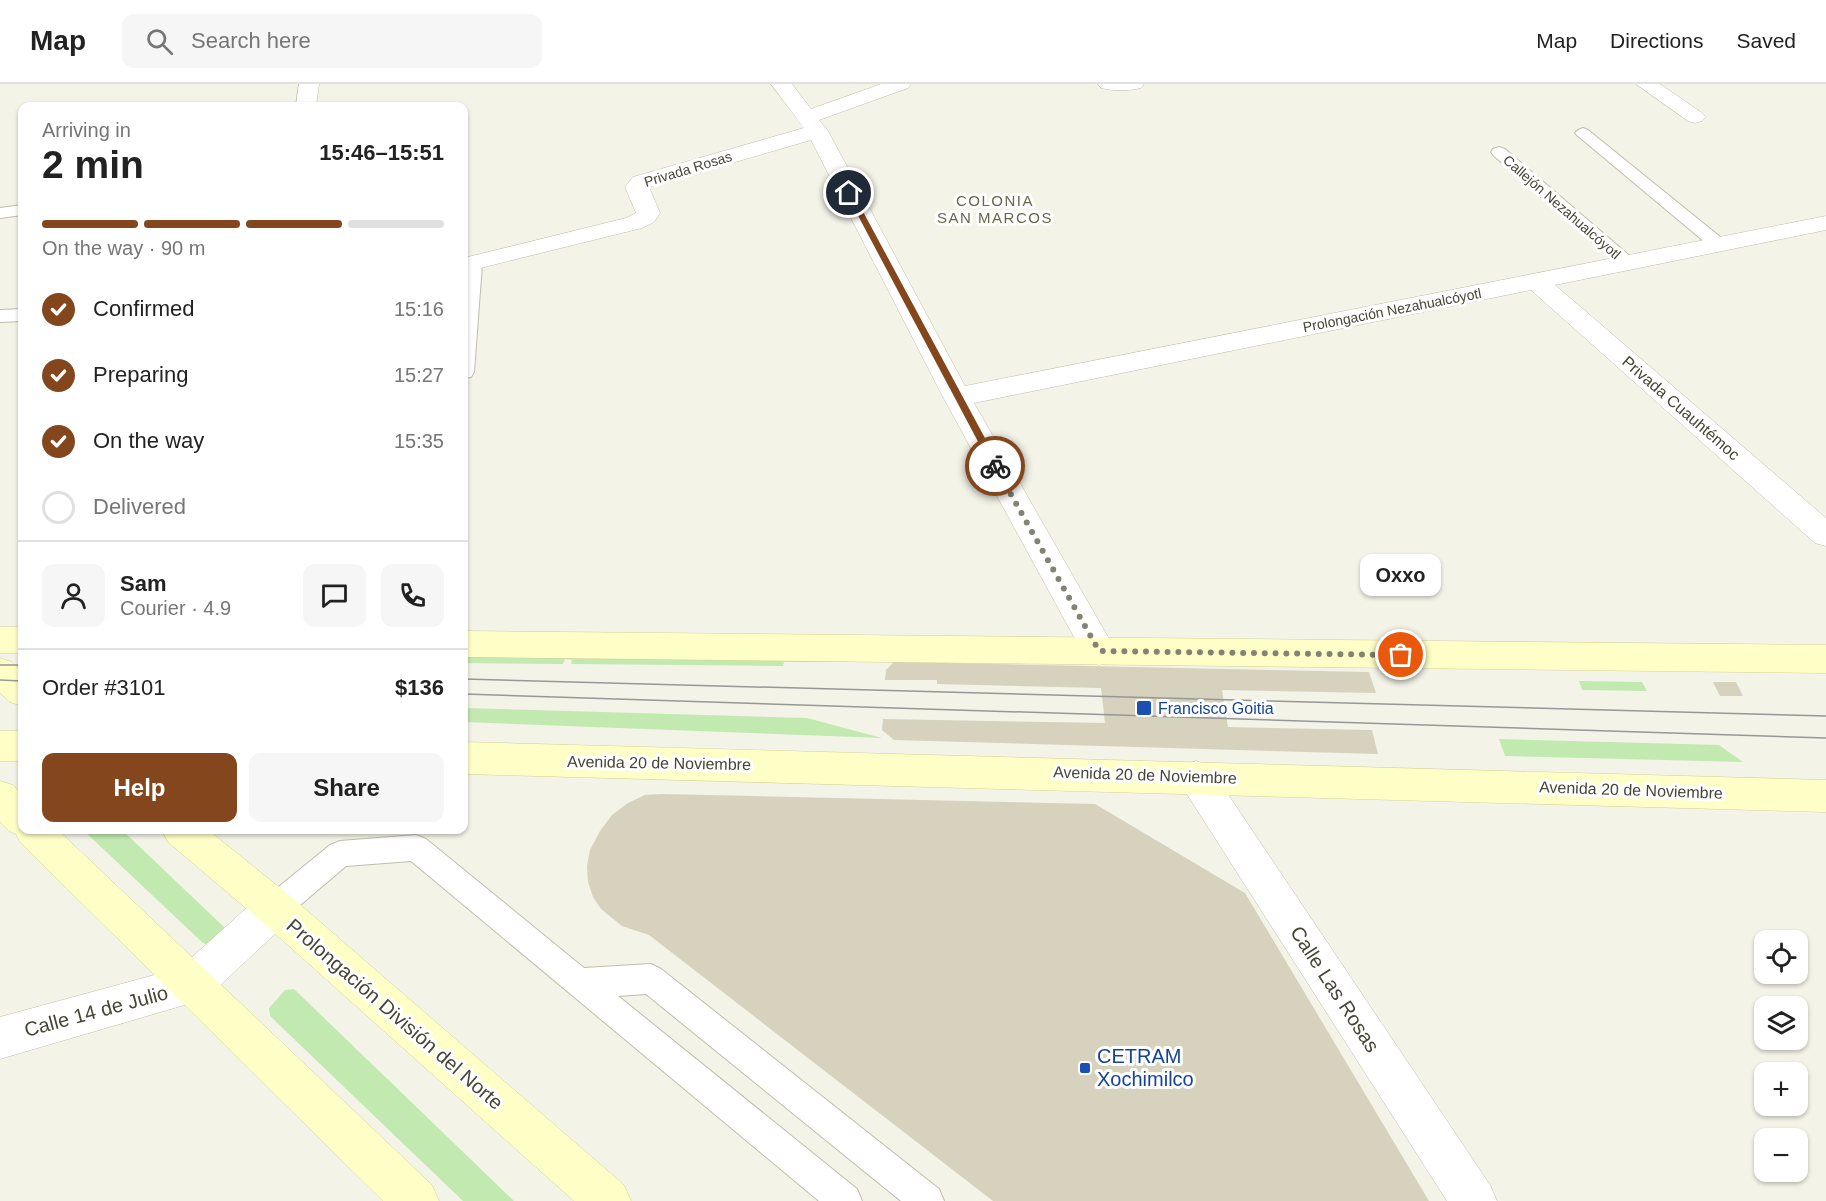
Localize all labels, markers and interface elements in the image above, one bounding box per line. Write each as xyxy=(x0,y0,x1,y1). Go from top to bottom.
search box xyxy=(122,14,542,68)
text: Map xyxy=(30,25,86,56)
icon: search xyxy=(143,25,176,58)
text: Search here xyxy=(191,28,311,53)
text: Map xyxy=(1536,29,1577,52)
text: Directions xyxy=(1610,29,1703,52)
text: Saved xyxy=(1736,29,1796,52)
text: Arriving in xyxy=(42,119,131,141)
text: 15:46–15:51 xyxy=(319,140,444,165)
text: 2 min xyxy=(42,143,144,186)
street label: Privada Rosas xyxy=(642,148,734,190)
street label: Callejón Nezahualcóyotl xyxy=(1500,152,1624,262)
pin xyxy=(823,167,874,218)
icon: home xyxy=(832,176,865,209)
district label: COLONIA SAN MARCOS xyxy=(937,192,1053,226)
text: On the way · 90 m xyxy=(42,237,205,259)
street label: Prolongación Nezahualcóyotl xyxy=(1301,285,1483,335)
icon: check xyxy=(42,293,75,326)
text: Confirmed xyxy=(93,296,194,321)
text: 15:16 xyxy=(394,298,444,320)
street label: Privada Cuauhtémoc xyxy=(1619,353,1743,463)
icon: check xyxy=(42,359,75,392)
text: Preparing xyxy=(93,362,188,387)
text: 15:27 xyxy=(394,364,444,386)
icon: check xyxy=(42,425,75,458)
text: On the way xyxy=(93,428,204,453)
text: 15:35 xyxy=(394,430,444,452)
courier xyxy=(965,436,1025,496)
icon: bike xyxy=(979,450,1012,483)
text: Delivered xyxy=(93,494,186,519)
callout: Oxxo xyxy=(1360,553,1442,595)
button: person xyxy=(42,564,105,627)
button: chat xyxy=(303,564,366,627)
button: phone xyxy=(381,564,444,627)
text: Oxxo xyxy=(1375,564,1426,586)
text: Sam xyxy=(120,571,166,596)
text: Courier · 4.9 xyxy=(120,597,231,619)
pin xyxy=(1375,629,1426,680)
icon: bag xyxy=(1384,638,1417,671)
text: Order #3101 xyxy=(42,675,166,700)
text: $136 xyxy=(395,675,444,700)
marker: Francisco Goitia xyxy=(1135,699,1153,717)
place label: Francisco Goitia xyxy=(1158,700,1274,717)
button: Help xyxy=(42,753,237,822)
button: Share xyxy=(249,753,444,822)
street label: Avenida 20 de Noviembre xyxy=(567,753,751,773)
street label: Avenida 20 de Noviembre xyxy=(1053,763,1237,787)
street label: Avenida 20 de Noviembre xyxy=(1539,778,1723,802)
street label: Prolongación División del Norte xyxy=(282,914,508,1114)
street label: Calle Las Rosas xyxy=(1286,922,1384,1056)
map controls xyxy=(1754,930,1808,1182)
button: locate xyxy=(1754,930,1808,984)
street label: Calle 14 de Julio xyxy=(22,981,170,1041)
button: layers xyxy=(1754,996,1808,1050)
place label: CETRAM Xochimilco xyxy=(1097,1045,1194,1090)
marker: CETRAM Xochimilco xyxy=(1078,1061,1092,1075)
button: + xyxy=(1754,1062,1808,1116)
button: − xyxy=(1754,1128,1808,1182)

